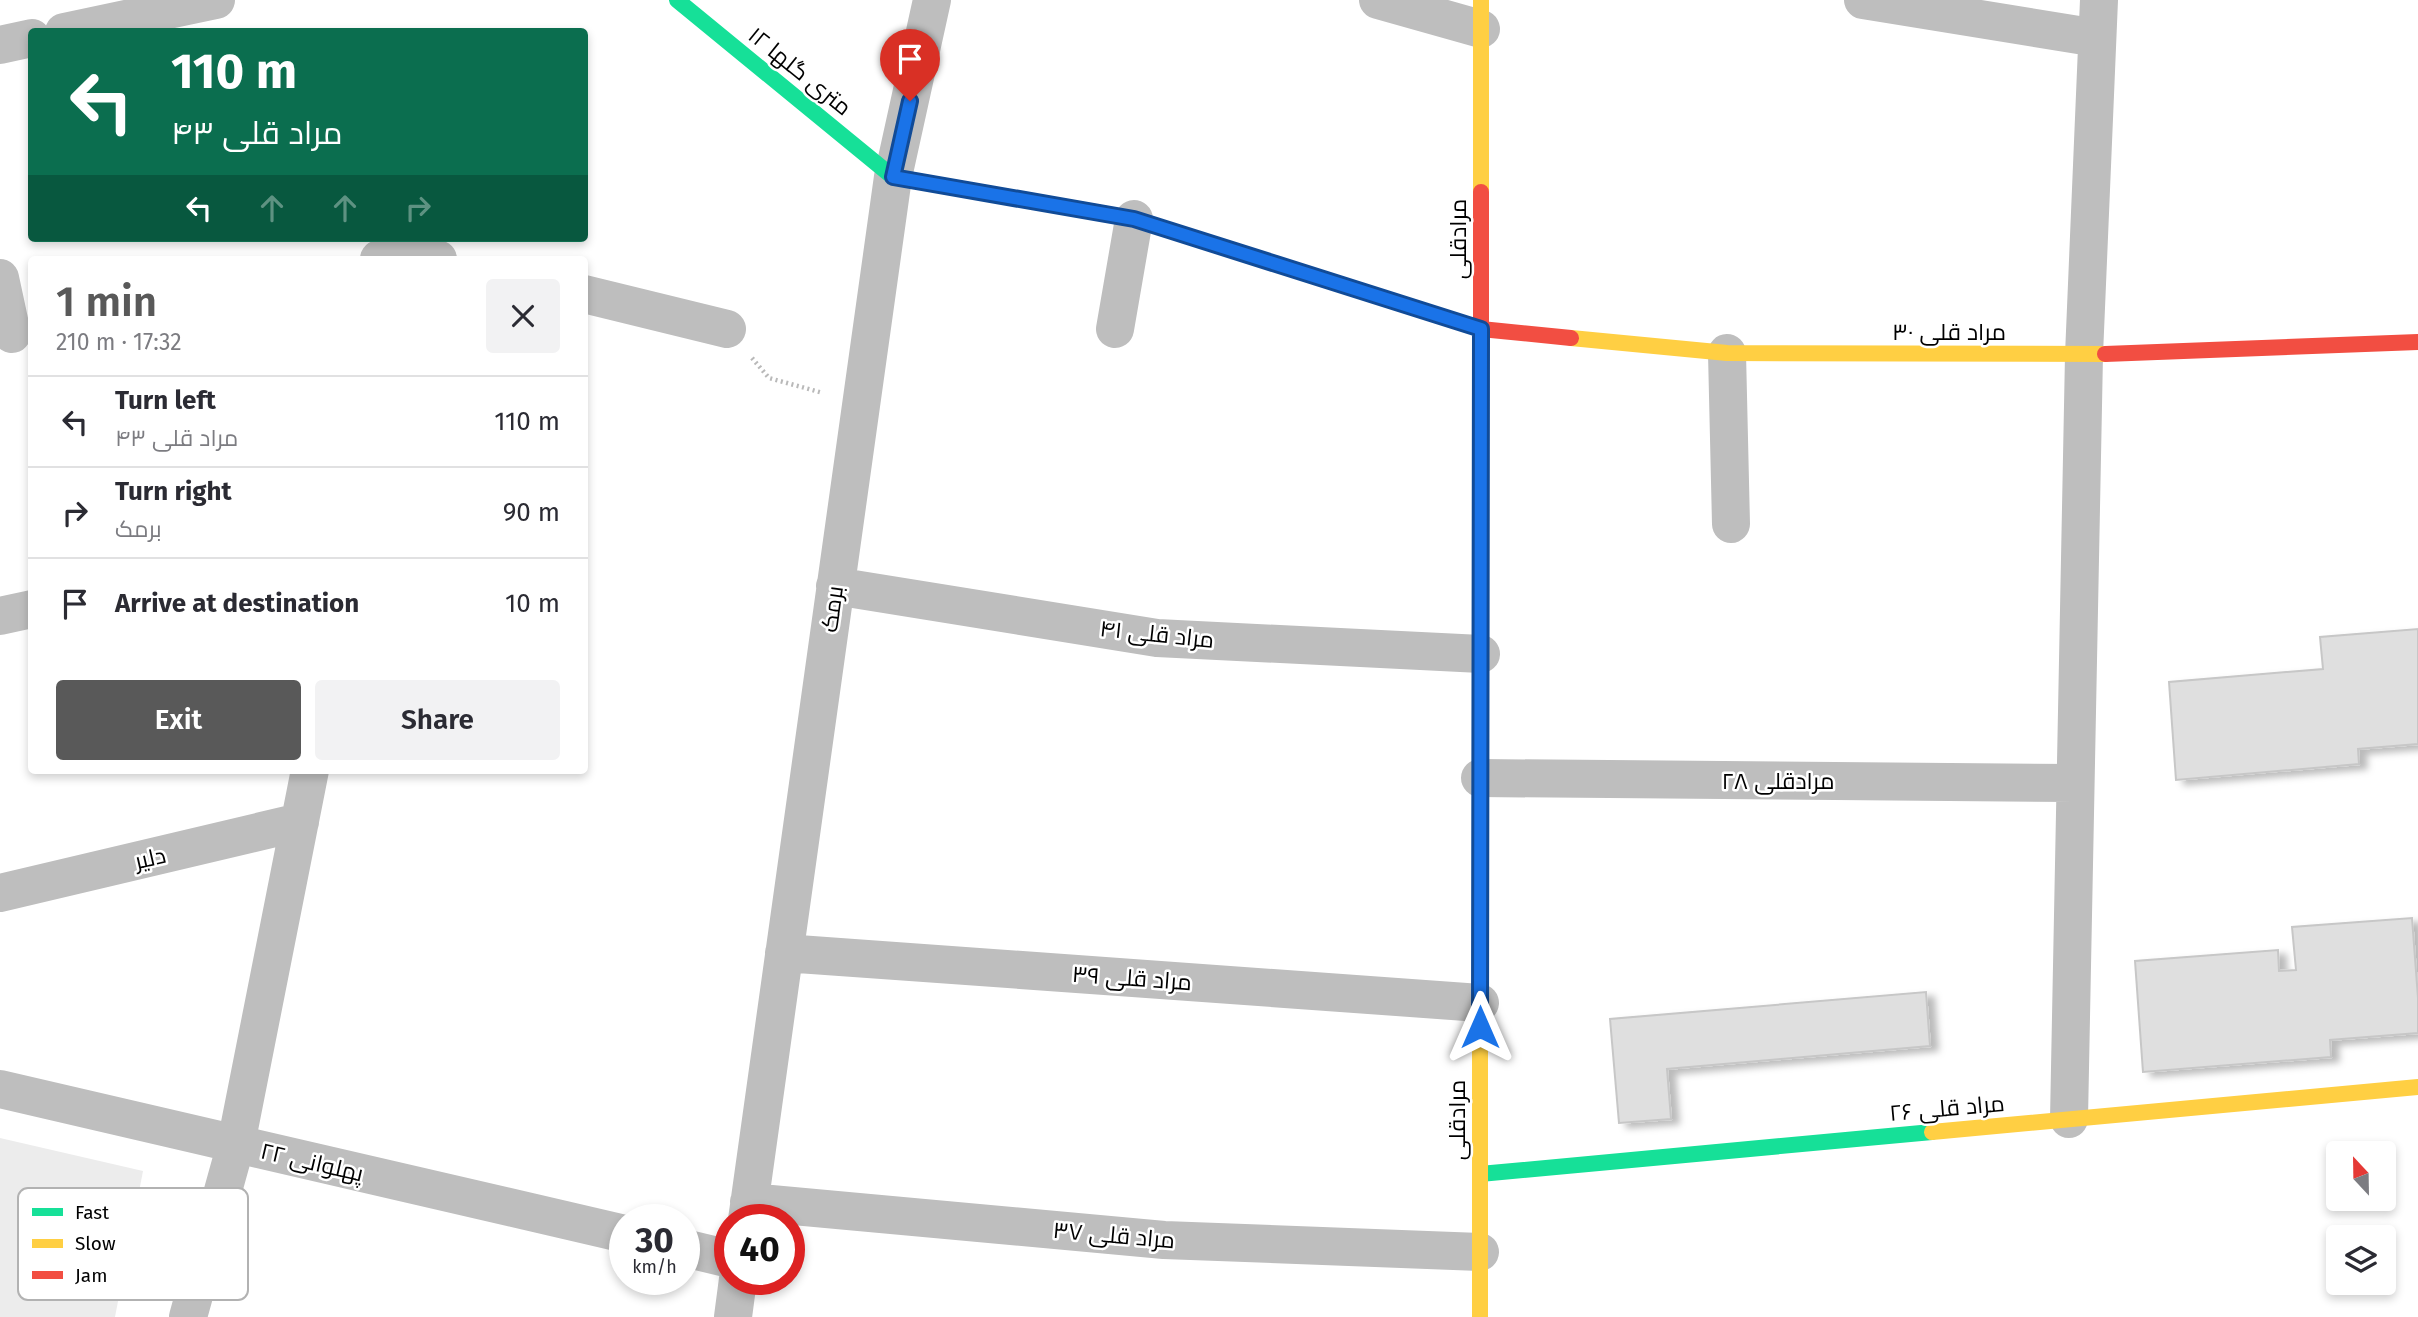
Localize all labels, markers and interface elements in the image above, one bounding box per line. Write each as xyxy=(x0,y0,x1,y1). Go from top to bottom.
street label: ۱۲ متری گلها xyxy=(743,21,857,121)
pin xyxy=(880,29,940,101)
icon: arrive xyxy=(891,40,929,78)
text: 110 m xyxy=(171,42,297,101)
icon: left xyxy=(56,56,147,147)
text: مراد قلی ۴۳ xyxy=(171,114,343,152)
icon: left xyxy=(180,189,218,227)
icon: ahead xyxy=(253,189,291,227)
icon: ahead xyxy=(326,189,364,227)
icon: right xyxy=(399,189,437,227)
street label: مرادقلی xyxy=(1444,199,1472,279)
text: 1 min xyxy=(56,277,157,327)
button: close xyxy=(486,279,560,353)
street label: مراد قلی ۳۰ xyxy=(1892,318,2006,346)
text: 210 m · 17:32 xyxy=(56,328,182,356)
text: Turn left xyxy=(115,385,216,416)
icon: left xyxy=(56,403,94,441)
text: 110 m xyxy=(494,406,560,437)
text: مراد قلی ۴۳ xyxy=(115,424,238,452)
text: Turn right xyxy=(115,476,232,507)
icon: right xyxy=(56,494,94,532)
text: 90 m xyxy=(503,497,560,528)
text: برمک xyxy=(115,515,162,543)
street label: برمک xyxy=(815,584,849,634)
icon: arrive xyxy=(56,585,94,623)
text: Arrive at destination xyxy=(115,588,359,619)
text: 10 m xyxy=(505,588,560,619)
street label: مراد قلی ۴۱ xyxy=(1098,614,1216,654)
button: Exit xyxy=(56,680,301,760)
button: Share xyxy=(315,680,560,760)
street label: مرادقلی ۲۸ xyxy=(1722,767,1834,795)
street label: دلیر xyxy=(130,841,168,876)
street label: مراد قلی ۳۹ xyxy=(1071,960,1193,996)
position arrow xyxy=(1443,990,1517,1064)
street label: مرادقلی xyxy=(1443,1080,1471,1160)
street label: مراد قلی ۲۶ xyxy=(1888,1089,2006,1127)
street label: پهلوانی ۲۲ xyxy=(258,1137,366,1188)
north arrow xyxy=(2326,1141,2396,1211)
map controls xyxy=(2326,1141,2396,1295)
legend xyxy=(18,1188,248,1300)
text: Fast xyxy=(75,1201,109,1224)
speed limit sign: 40 xyxy=(714,1204,805,1295)
street label: مراد قلی ۳۷ xyxy=(1052,1216,1176,1254)
text: 30 xyxy=(635,1219,674,1261)
button: layers xyxy=(2326,1225,2396,1295)
text: Slow xyxy=(75,1232,116,1255)
text: km/h xyxy=(632,1256,677,1278)
text: Jam xyxy=(75,1264,107,1287)

